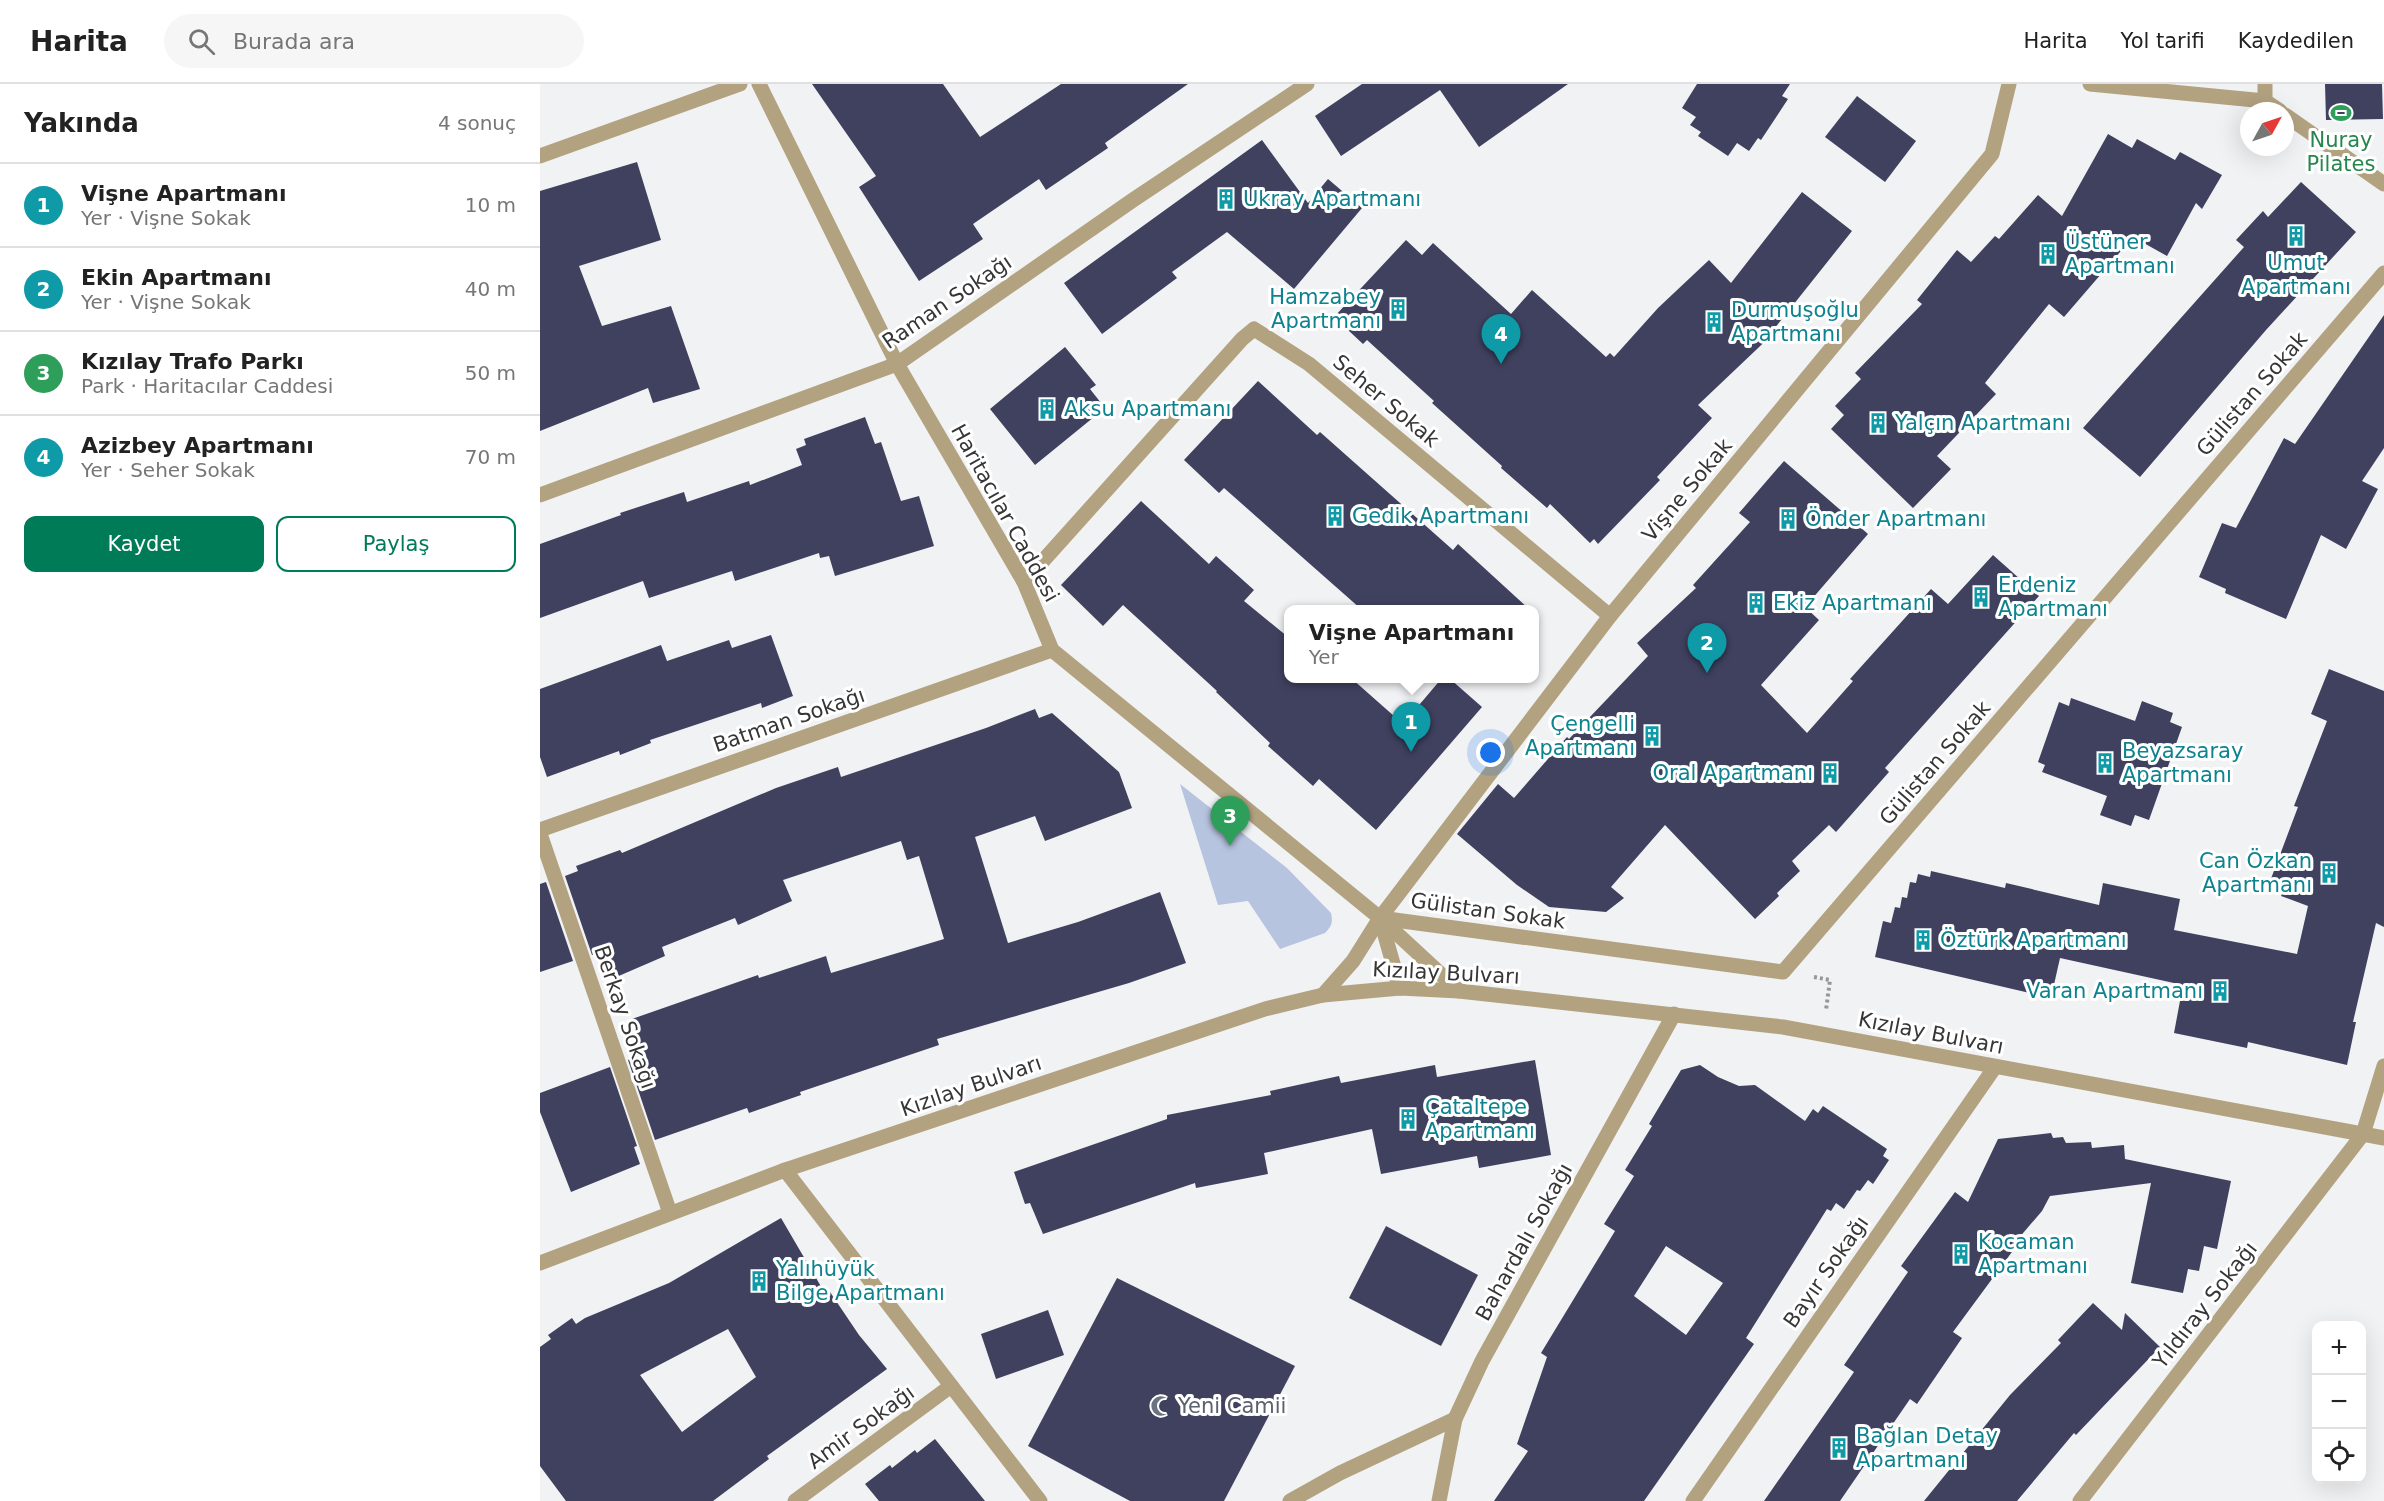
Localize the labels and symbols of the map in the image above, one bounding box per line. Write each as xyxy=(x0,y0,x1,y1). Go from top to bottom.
sports icon: Nuray Pilates xyxy=(2329,101,2353,125)
north arrow xyxy=(2240,102,2294,156)
place label: Nuray Pilates xyxy=(2307,128,2375,176)
building icon: Ukray Apartmanı xyxy=(1214,187,1238,211)
place label: Ukray Apartmanı xyxy=(1243,187,1421,211)
building icon: Umut Apartmanı xyxy=(2284,224,2308,248)
place label: Üstüner Apartmanı xyxy=(2065,229,2175,278)
building icon: Üstüner Apartmanı xyxy=(2036,242,2060,266)
street label: Raman Sokağı xyxy=(878,250,1016,354)
place label: Umut Apartmanı xyxy=(2241,251,2351,299)
place label: Hamzabey Apartmanı xyxy=(1269,285,1381,333)
building icon: Hamzabey Apartmanı xyxy=(1386,297,1410,321)
place label: Durmuşoğlu Apartmanı xyxy=(1731,298,1859,346)
building icon: Durmuşoğlu Apartmanı xyxy=(1702,310,1726,334)
pin: 4 xyxy=(1482,314,1520,364)
street label: Gülistan Sokak xyxy=(2192,327,2313,461)
street label: Seher Sokak xyxy=(1328,350,1444,453)
building icon: Aksu Apartmanı xyxy=(1035,397,1059,421)
place label: Aksu Apartmanı xyxy=(1064,397,1231,421)
building icon: Yalçın Apartmanı xyxy=(1866,411,1890,435)
place label: Yalçın Apartmanı xyxy=(1894,411,2071,435)
street label: Haritacılar Caddesi xyxy=(946,420,1064,606)
street label: Vişne Sokak xyxy=(1637,433,1737,546)
building icon: Gedik Apartmanı xyxy=(1323,504,1347,528)
place label: Gedik Apartmanı xyxy=(1352,504,1529,528)
place label: Önder Apartmanı xyxy=(1805,506,1986,531)
building icon: Önder Apartmanı xyxy=(1776,507,1800,531)
place label: Erdeniz Apartmanı xyxy=(1998,573,2108,621)
building icon: Erdeniz Apartmanı xyxy=(1969,585,1993,609)
building icon: Ekiz Apartmanı xyxy=(1744,591,1768,615)
place label: Ekiz Apartmanı xyxy=(1773,591,1932,615)
pin: 2 xyxy=(1688,624,1726,673)
street label: Batman Sokağı xyxy=(710,683,868,757)
street label: Gülistan Sokak xyxy=(1875,696,1996,830)
pin: 1 xyxy=(1392,702,1430,752)
place label: Çengelli Apartmanı xyxy=(1525,712,1635,760)
building icon: Çengelli Apartmanı xyxy=(1640,724,1664,748)
your location xyxy=(1476,738,1505,767)
place label: Beyazsaray Apartmanı xyxy=(2122,739,2243,787)
building icon: Beyazsaray Apartmanı xyxy=(2093,751,2117,775)
place label: Oral Apartmanı xyxy=(1653,761,1813,785)
building icon: Oral Apartmanı xyxy=(1818,761,1842,785)
pin: 3 xyxy=(1210,796,1250,846)
place label: Can Özkan Apartmanı xyxy=(2199,848,2312,897)
building icon: Can Özkan Apartmanı xyxy=(2317,861,2341,885)
street label: Gülistan Sokak xyxy=(1409,888,1568,934)
place label: Öztürk Apartmanı xyxy=(1940,927,2126,952)
building icon: Öztürk Apartmanı xyxy=(1911,928,1935,952)
street label: Berkay Sokağı xyxy=(589,942,661,1092)
street label: Kızılay Bulvarı xyxy=(1372,957,1520,989)
place label: Varan Apartmanı xyxy=(2026,979,2203,1003)
building icon: Varan Apartmanı xyxy=(2208,979,2232,1003)
street label: Kızılay Bulvarı xyxy=(1856,1007,2006,1059)
street label: Kızılay Bulvarı xyxy=(897,1051,1045,1121)
place label: Çataltepe Apartmanı xyxy=(1425,1095,1535,1143)
building icon: Çataltepe Apartmanı xyxy=(1396,1107,1420,1131)
street label: Bahardalı Sokağı xyxy=(1471,1159,1577,1325)
street label: Bayır Sokağı xyxy=(1779,1212,1873,1332)
place label: Kocaman Apartmanı xyxy=(1978,1230,2088,1278)
street label: Yıldıray Sokağı xyxy=(2147,1237,2262,1374)
building icon: Kocaman Apartmanı xyxy=(1949,1242,1973,1266)
place label: Yalıhüyük Bilge Apartmanı xyxy=(775,1257,945,1305)
building icon: Yalıhüyük Bilge Apartmanı xyxy=(747,1269,771,1293)
street label: Amir Sokağı xyxy=(803,1380,919,1474)
mosque icon: Yeni Camii xyxy=(1149,1394,1173,1418)
place label: Yeni Camii xyxy=(1177,1394,1286,1418)
place label: Bağlan Detay Apartmanı xyxy=(1856,1424,1998,1472)
building icon: Bağlan Detay Apartmanı xyxy=(1827,1436,1851,1460)

